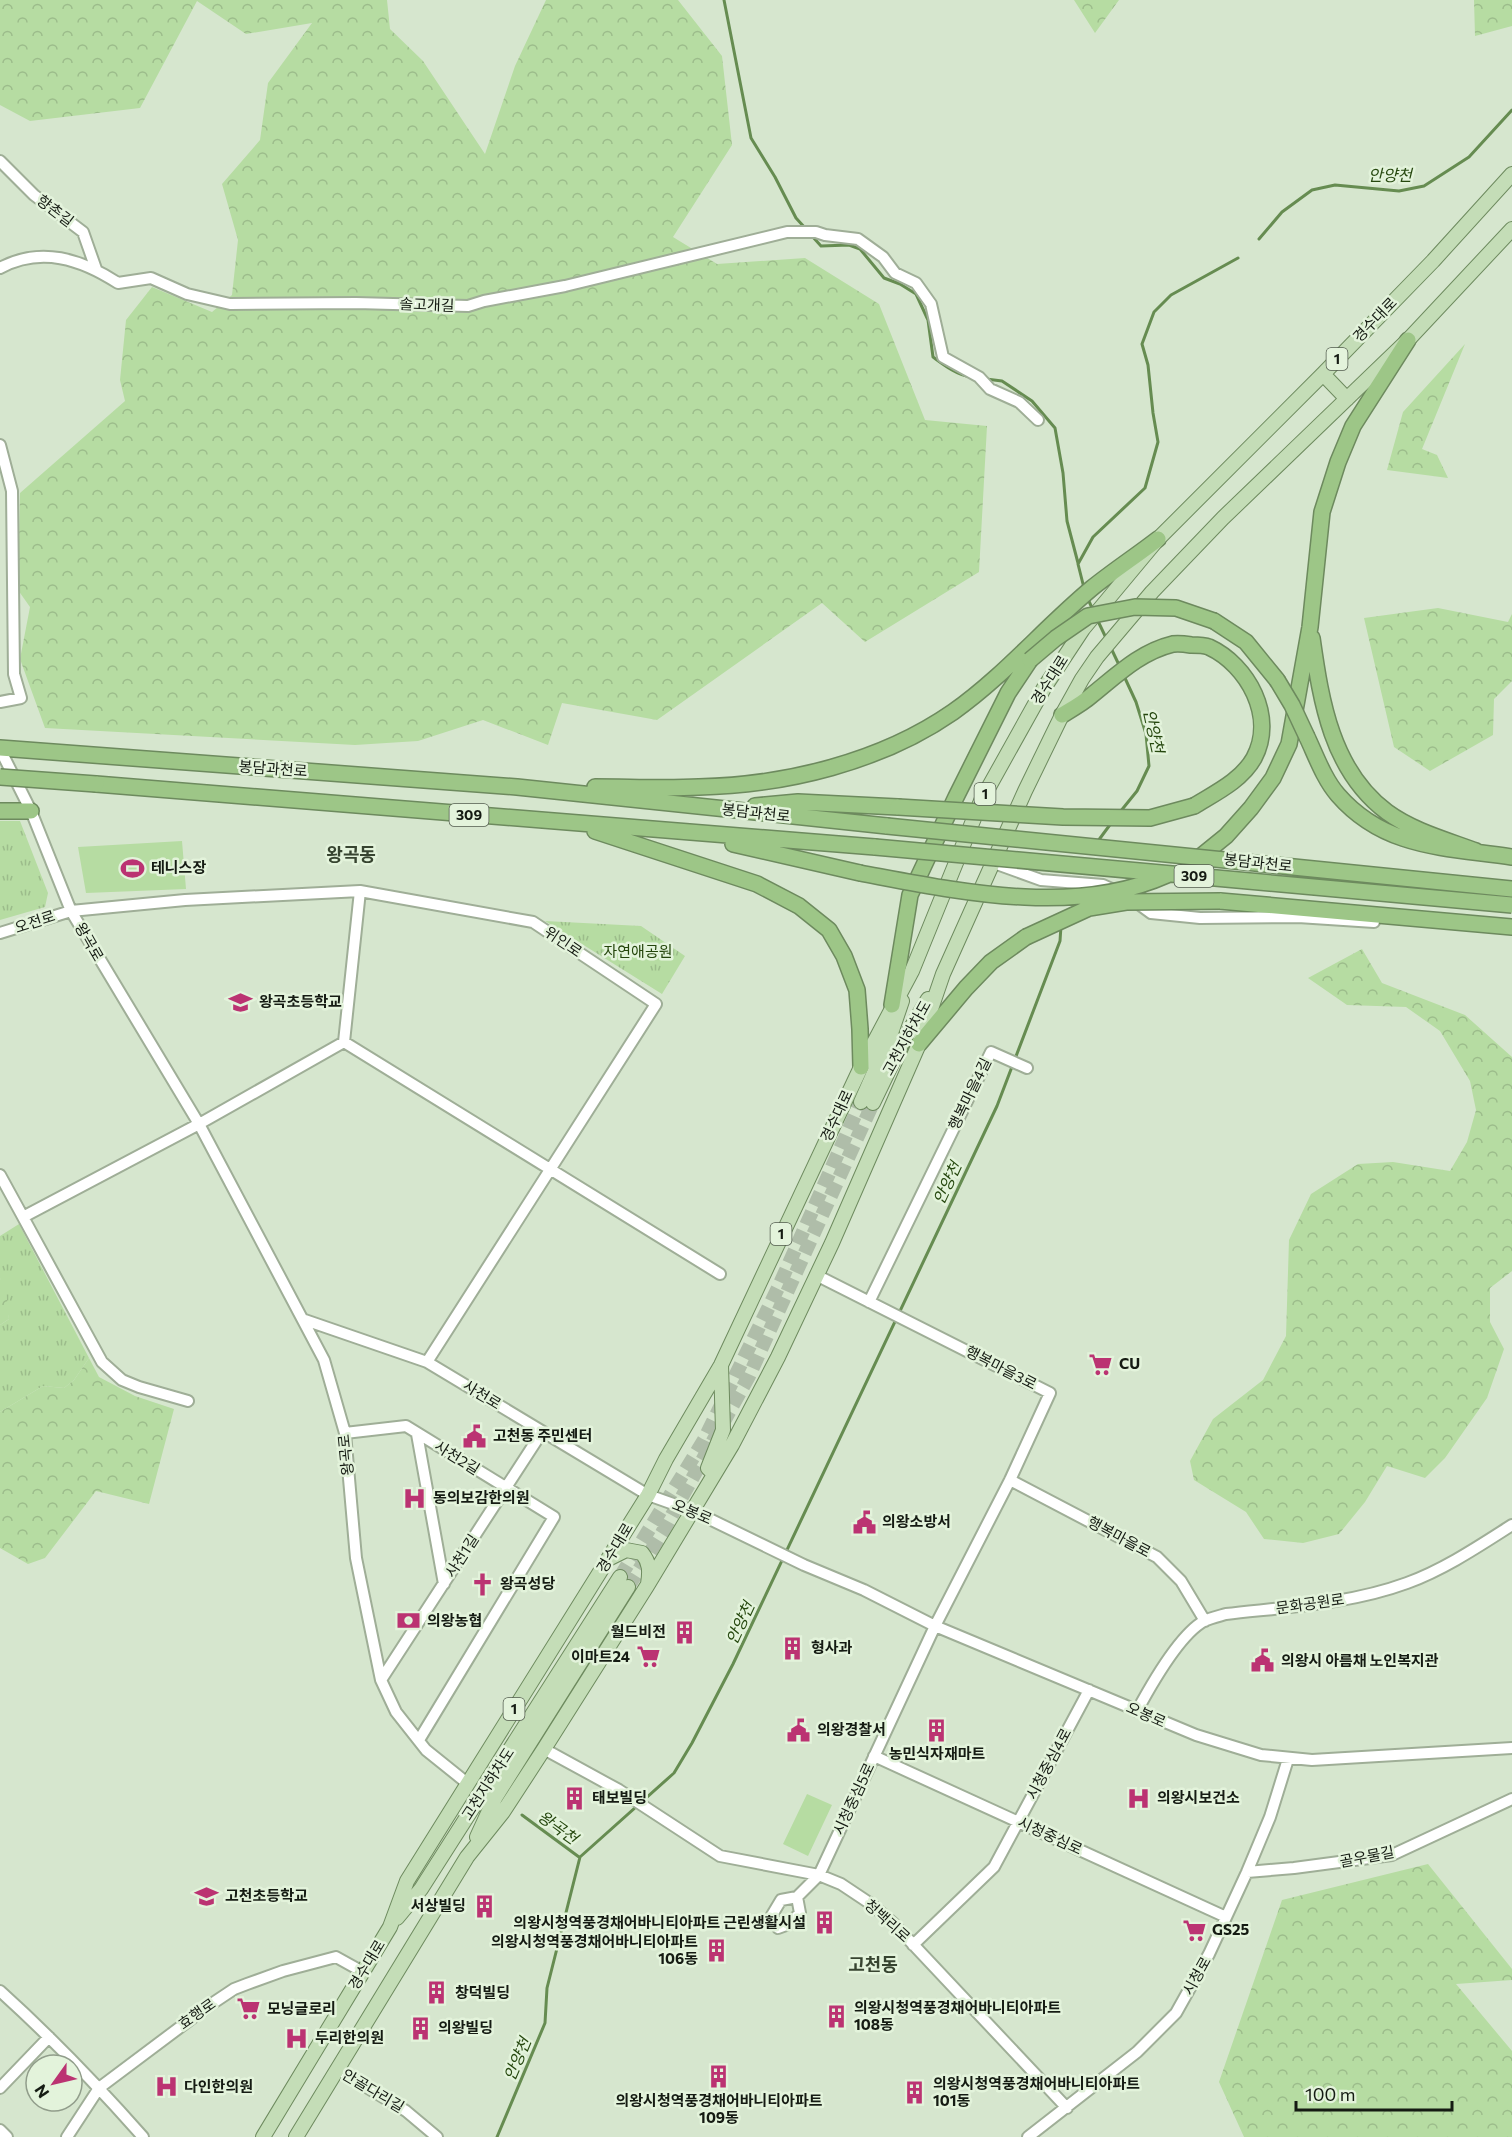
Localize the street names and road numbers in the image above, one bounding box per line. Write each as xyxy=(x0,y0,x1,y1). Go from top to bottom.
street label: 향촌길 xyxy=(34,191,78,230)
street label: 경수대로 xyxy=(1349,293,1400,345)
street label: 솔고개길 xyxy=(399,294,455,314)
road number: 1 xyxy=(1326,348,1348,370)
street label: 경수대로 xyxy=(1027,651,1071,708)
street label: 봉담과천로 xyxy=(238,757,308,779)
road number: 1 xyxy=(974,783,996,805)
street label: 봉담과천로 xyxy=(721,799,791,825)
road number: 309 xyxy=(450,804,488,826)
street label: 봉담과천로 xyxy=(1223,849,1293,875)
road number: 309 xyxy=(1174,865,1214,887)
street label: 오전로 xyxy=(12,906,57,936)
street label: 왕곡로 xyxy=(72,919,108,964)
street label: 위인로 xyxy=(541,922,586,960)
street label: 고천지하차도 xyxy=(878,997,934,1078)
street label: 행복마을4길 xyxy=(944,1055,994,1133)
street label: 경수대로 xyxy=(816,1087,856,1144)
road number: 1 xyxy=(770,1223,792,1245)
street label: 행복마을3로 xyxy=(963,1341,1040,1393)
street label: 사천로 xyxy=(460,1376,505,1413)
street label: 왕곡로 xyxy=(334,1434,356,1477)
street label: 사천2길 xyxy=(432,1436,483,1478)
street label: 오봉로 xyxy=(670,1495,715,1527)
street label: 행복마을로 xyxy=(1085,1512,1154,1560)
street label: 경수대로 xyxy=(592,1519,636,1576)
street label: 사천1길 xyxy=(441,1530,482,1580)
street label: 문화공원로 xyxy=(1274,1589,1345,1617)
street label: 오봉로 xyxy=(1124,1697,1169,1731)
road number: 1 xyxy=(504,1698,524,1720)
street label: 시청중심4로 xyxy=(1022,1725,1074,1802)
street label: 고천지하차도 xyxy=(457,1744,517,1823)
street label: 시청중심5로 xyxy=(829,1760,878,1838)
street label: 시청중심로 xyxy=(1015,1812,1086,1858)
street label: 골우물길 xyxy=(1338,1842,1396,1870)
street label: 청백리로 xyxy=(861,1895,914,1945)
street label: 경수대로 xyxy=(344,1936,388,1993)
street label: 시청로 xyxy=(1178,1953,1214,1998)
street label: 효행로 xyxy=(174,1994,219,2032)
street label: 안골다리길 xyxy=(339,2065,408,2116)

